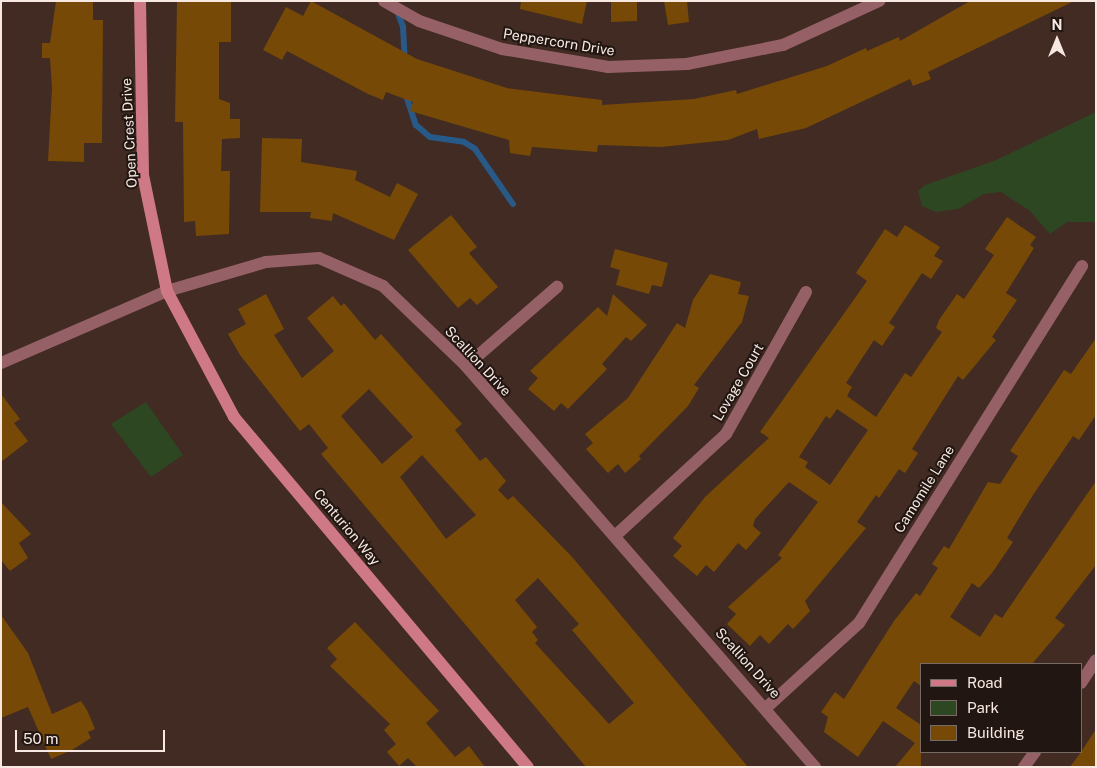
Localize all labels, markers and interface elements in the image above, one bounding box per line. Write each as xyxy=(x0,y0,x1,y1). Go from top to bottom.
north arrow xyxy=(1032,15,1082,65)
text: N xyxy=(1052,17,1062,33)
street label: Peppercorn Drive xyxy=(502,25,616,59)
street label: Open Crest Drive xyxy=(118,78,140,188)
street label: Scallion Drive xyxy=(441,323,515,399)
street label: Lovage Court xyxy=(709,340,767,424)
street label: Camomile Lane xyxy=(890,442,958,536)
street label: Centurion Way xyxy=(310,485,384,569)
street label: Scallion Drive xyxy=(712,624,784,702)
legend xyxy=(920,663,1082,753)
text: Road xyxy=(967,674,1003,691)
text: Park xyxy=(967,699,999,716)
scale bar xyxy=(18,720,168,752)
text: Building xyxy=(967,724,1025,741)
text: 50 m xyxy=(23,730,58,747)

